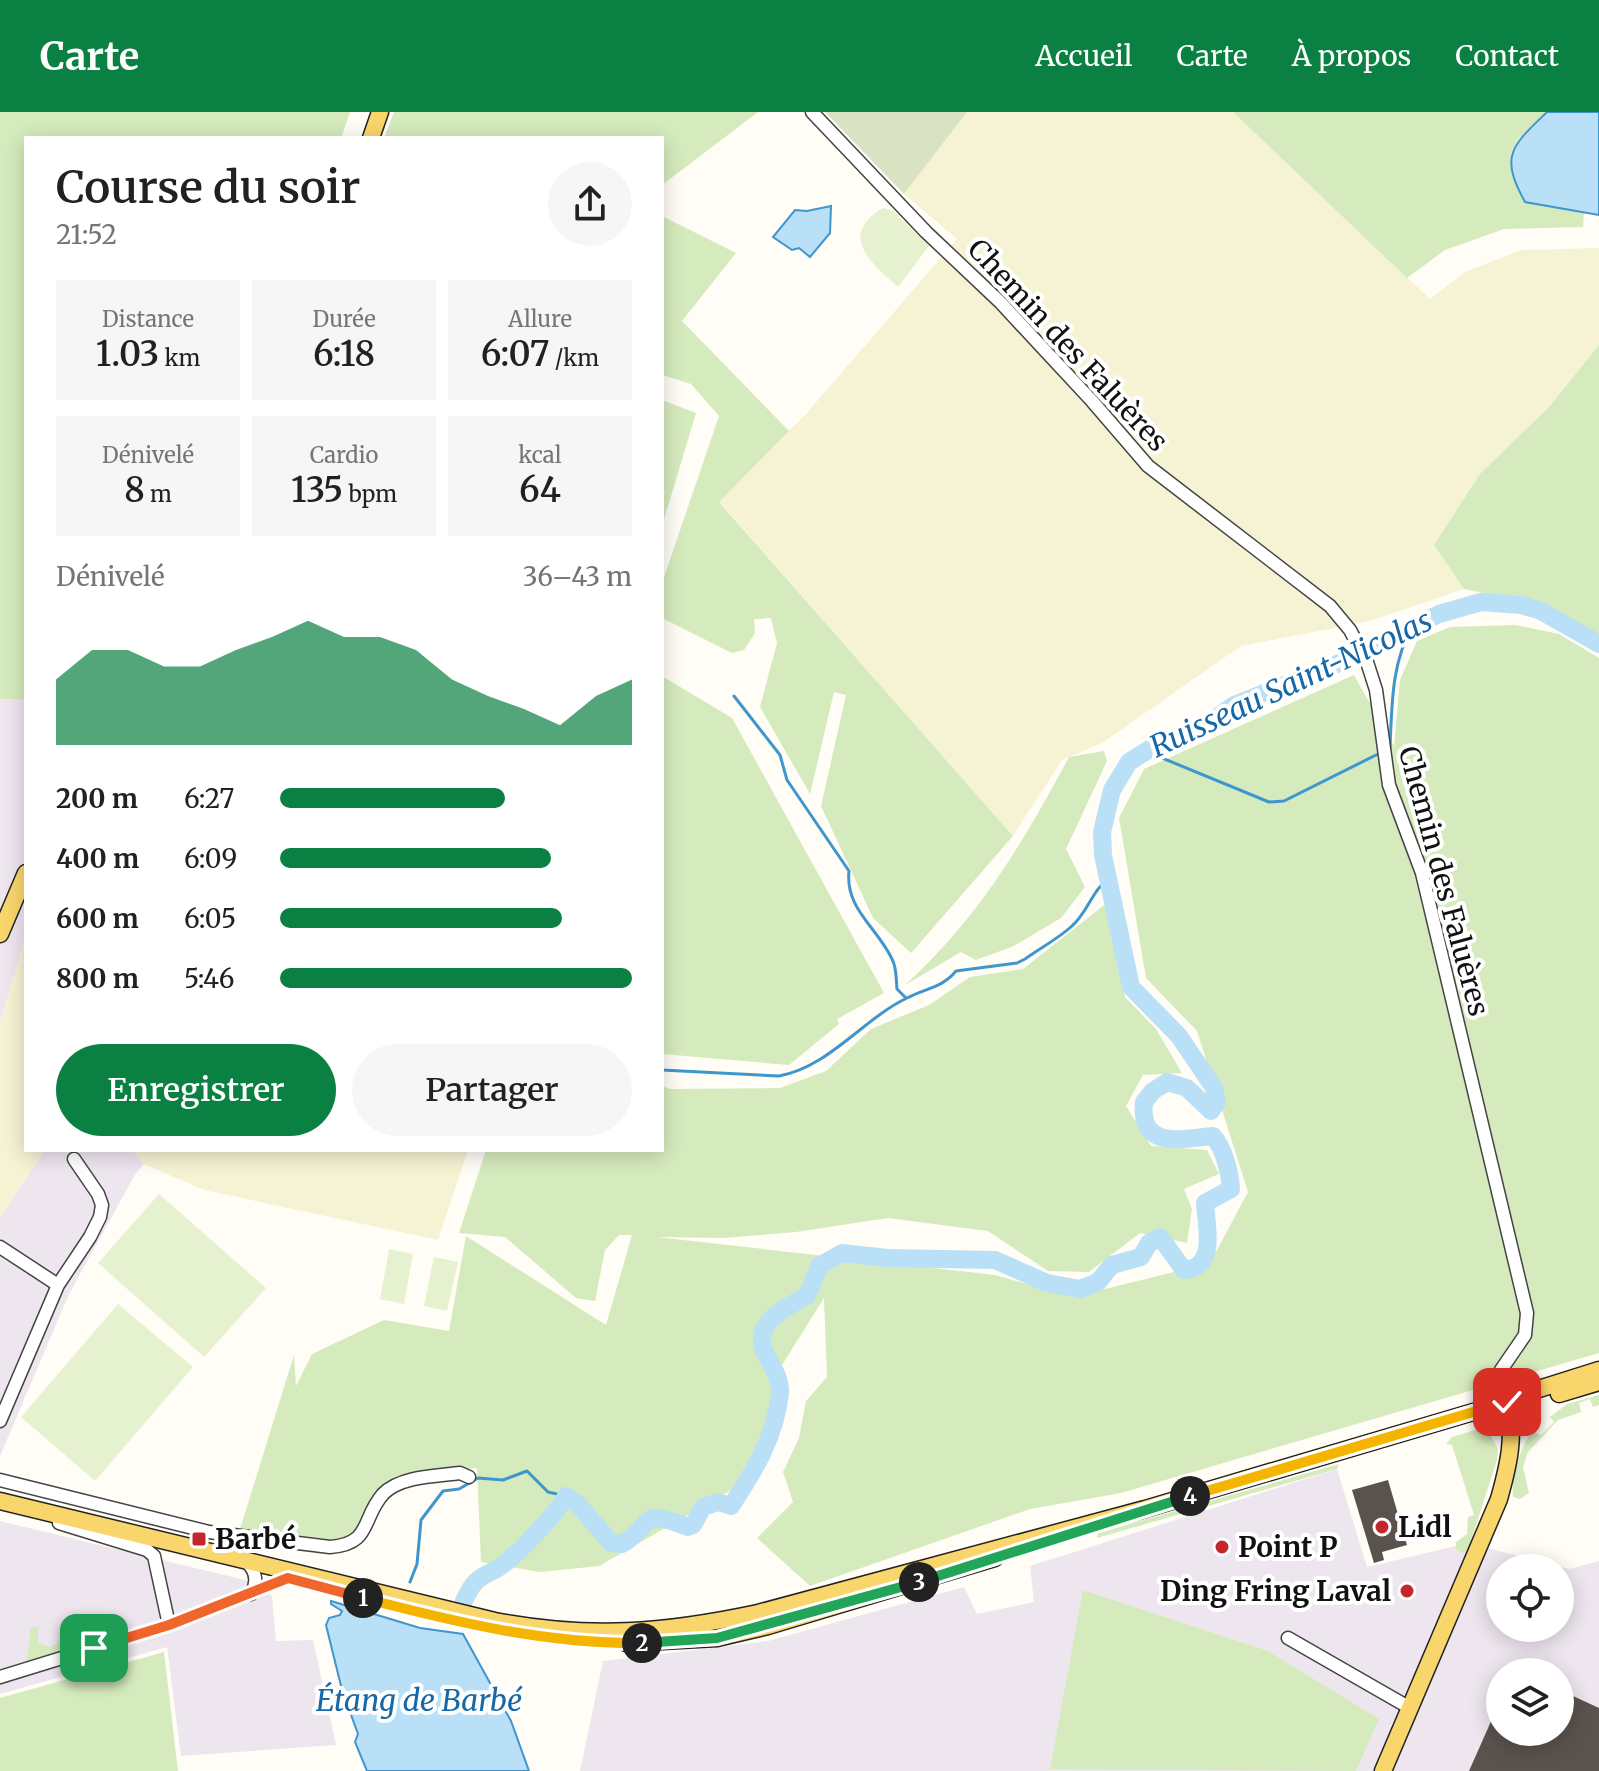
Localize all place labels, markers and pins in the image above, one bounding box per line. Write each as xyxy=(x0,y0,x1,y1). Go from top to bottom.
pin xyxy=(1473,1368,1541,1436)
pin: 4 xyxy=(1170,1476,1210,1516)
place label: Lidl xyxy=(1398,1509,1452,1545)
marker: Lidl xyxy=(1373,1518,1391,1536)
place label: Barbé xyxy=(215,1521,296,1557)
place label: Point P xyxy=(1238,1529,1337,1565)
marker: Barbé xyxy=(190,1530,208,1548)
marker: Point P xyxy=(1213,1538,1231,1556)
pin: 3 xyxy=(899,1562,939,1602)
place label: Ding Fring Laval xyxy=(1160,1573,1391,1609)
pin: 1 xyxy=(343,1578,383,1618)
marker: Ding Fring Laval xyxy=(1398,1582,1416,1600)
pin xyxy=(60,1614,128,1682)
pin: 2 xyxy=(622,1623,662,1663)

